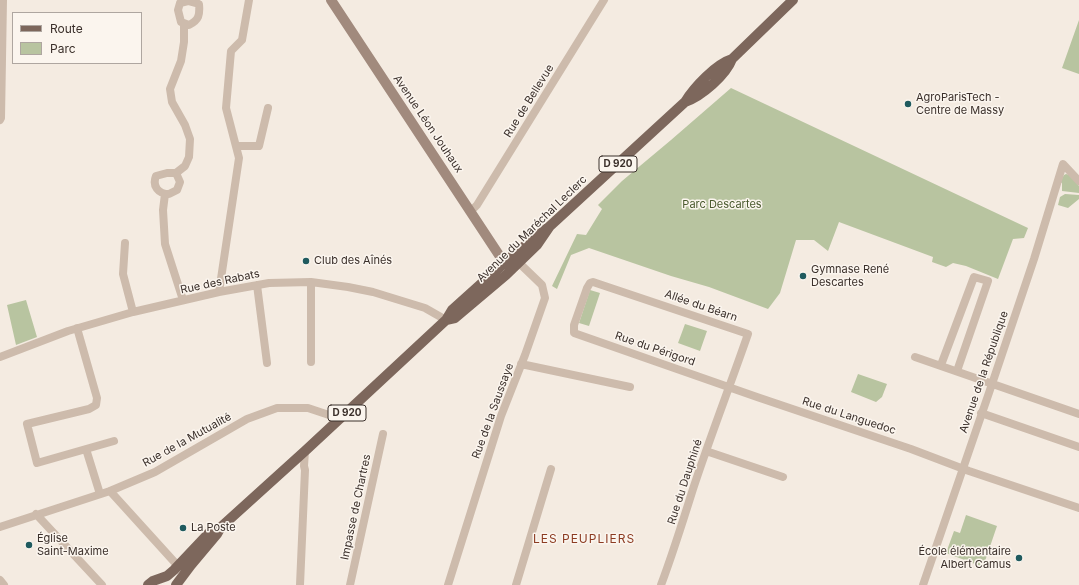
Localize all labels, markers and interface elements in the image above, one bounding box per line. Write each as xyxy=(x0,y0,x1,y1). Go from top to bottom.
legend xyxy=(12,12,142,64)
text: Route xyxy=(50,21,83,36)
text: Parc xyxy=(50,41,76,56)
street label: Rue de Bellevue xyxy=(501,62,557,140)
street label: Avenue Léon Jouhaux xyxy=(390,73,466,175)
place label: AgroParisTech - Centre de Massy xyxy=(916,91,1004,117)
marker: AgroParisTech - Centre de Massy xyxy=(903,99,913,109)
road number: D 920 xyxy=(599,156,637,172)
street label: Avenue du Maréchal Leclerc xyxy=(474,173,590,285)
park label: Parc Descartes xyxy=(682,198,762,212)
place label: Club des Aînés xyxy=(314,254,392,268)
marker: Club des Aînés xyxy=(301,256,311,266)
place label: Gymnase René Descartes xyxy=(811,263,889,289)
street label: Rue des Rabats xyxy=(179,267,261,297)
marker: Gymnase René Descartes xyxy=(798,271,808,281)
street label: Allée du Béarn xyxy=(663,287,739,325)
street label: Avenue de la République xyxy=(957,309,1011,435)
street label: Rue du Périgord xyxy=(613,329,697,369)
street label: Rue de la Saussaye xyxy=(470,361,516,461)
street label: Rue du Languedoc xyxy=(801,395,897,437)
road number: D 920 xyxy=(328,405,366,421)
street label: Rue de la Mutualité xyxy=(140,410,234,470)
street label: Rue du Dauphiné xyxy=(665,438,705,526)
street label: Impasse de Chartres xyxy=(338,453,374,561)
place label: La Poste xyxy=(191,521,236,535)
marker: La Poste xyxy=(178,523,188,533)
place label: Église Saint-Maxime xyxy=(37,532,109,558)
district label: LES PEUPLIERS xyxy=(533,532,635,546)
marker: Église Saint-Maxime xyxy=(24,540,34,550)
place label: École élémentaire Albert Camus xyxy=(918,545,1011,571)
marker: École élémentaire Albert Camus xyxy=(1014,553,1024,563)

